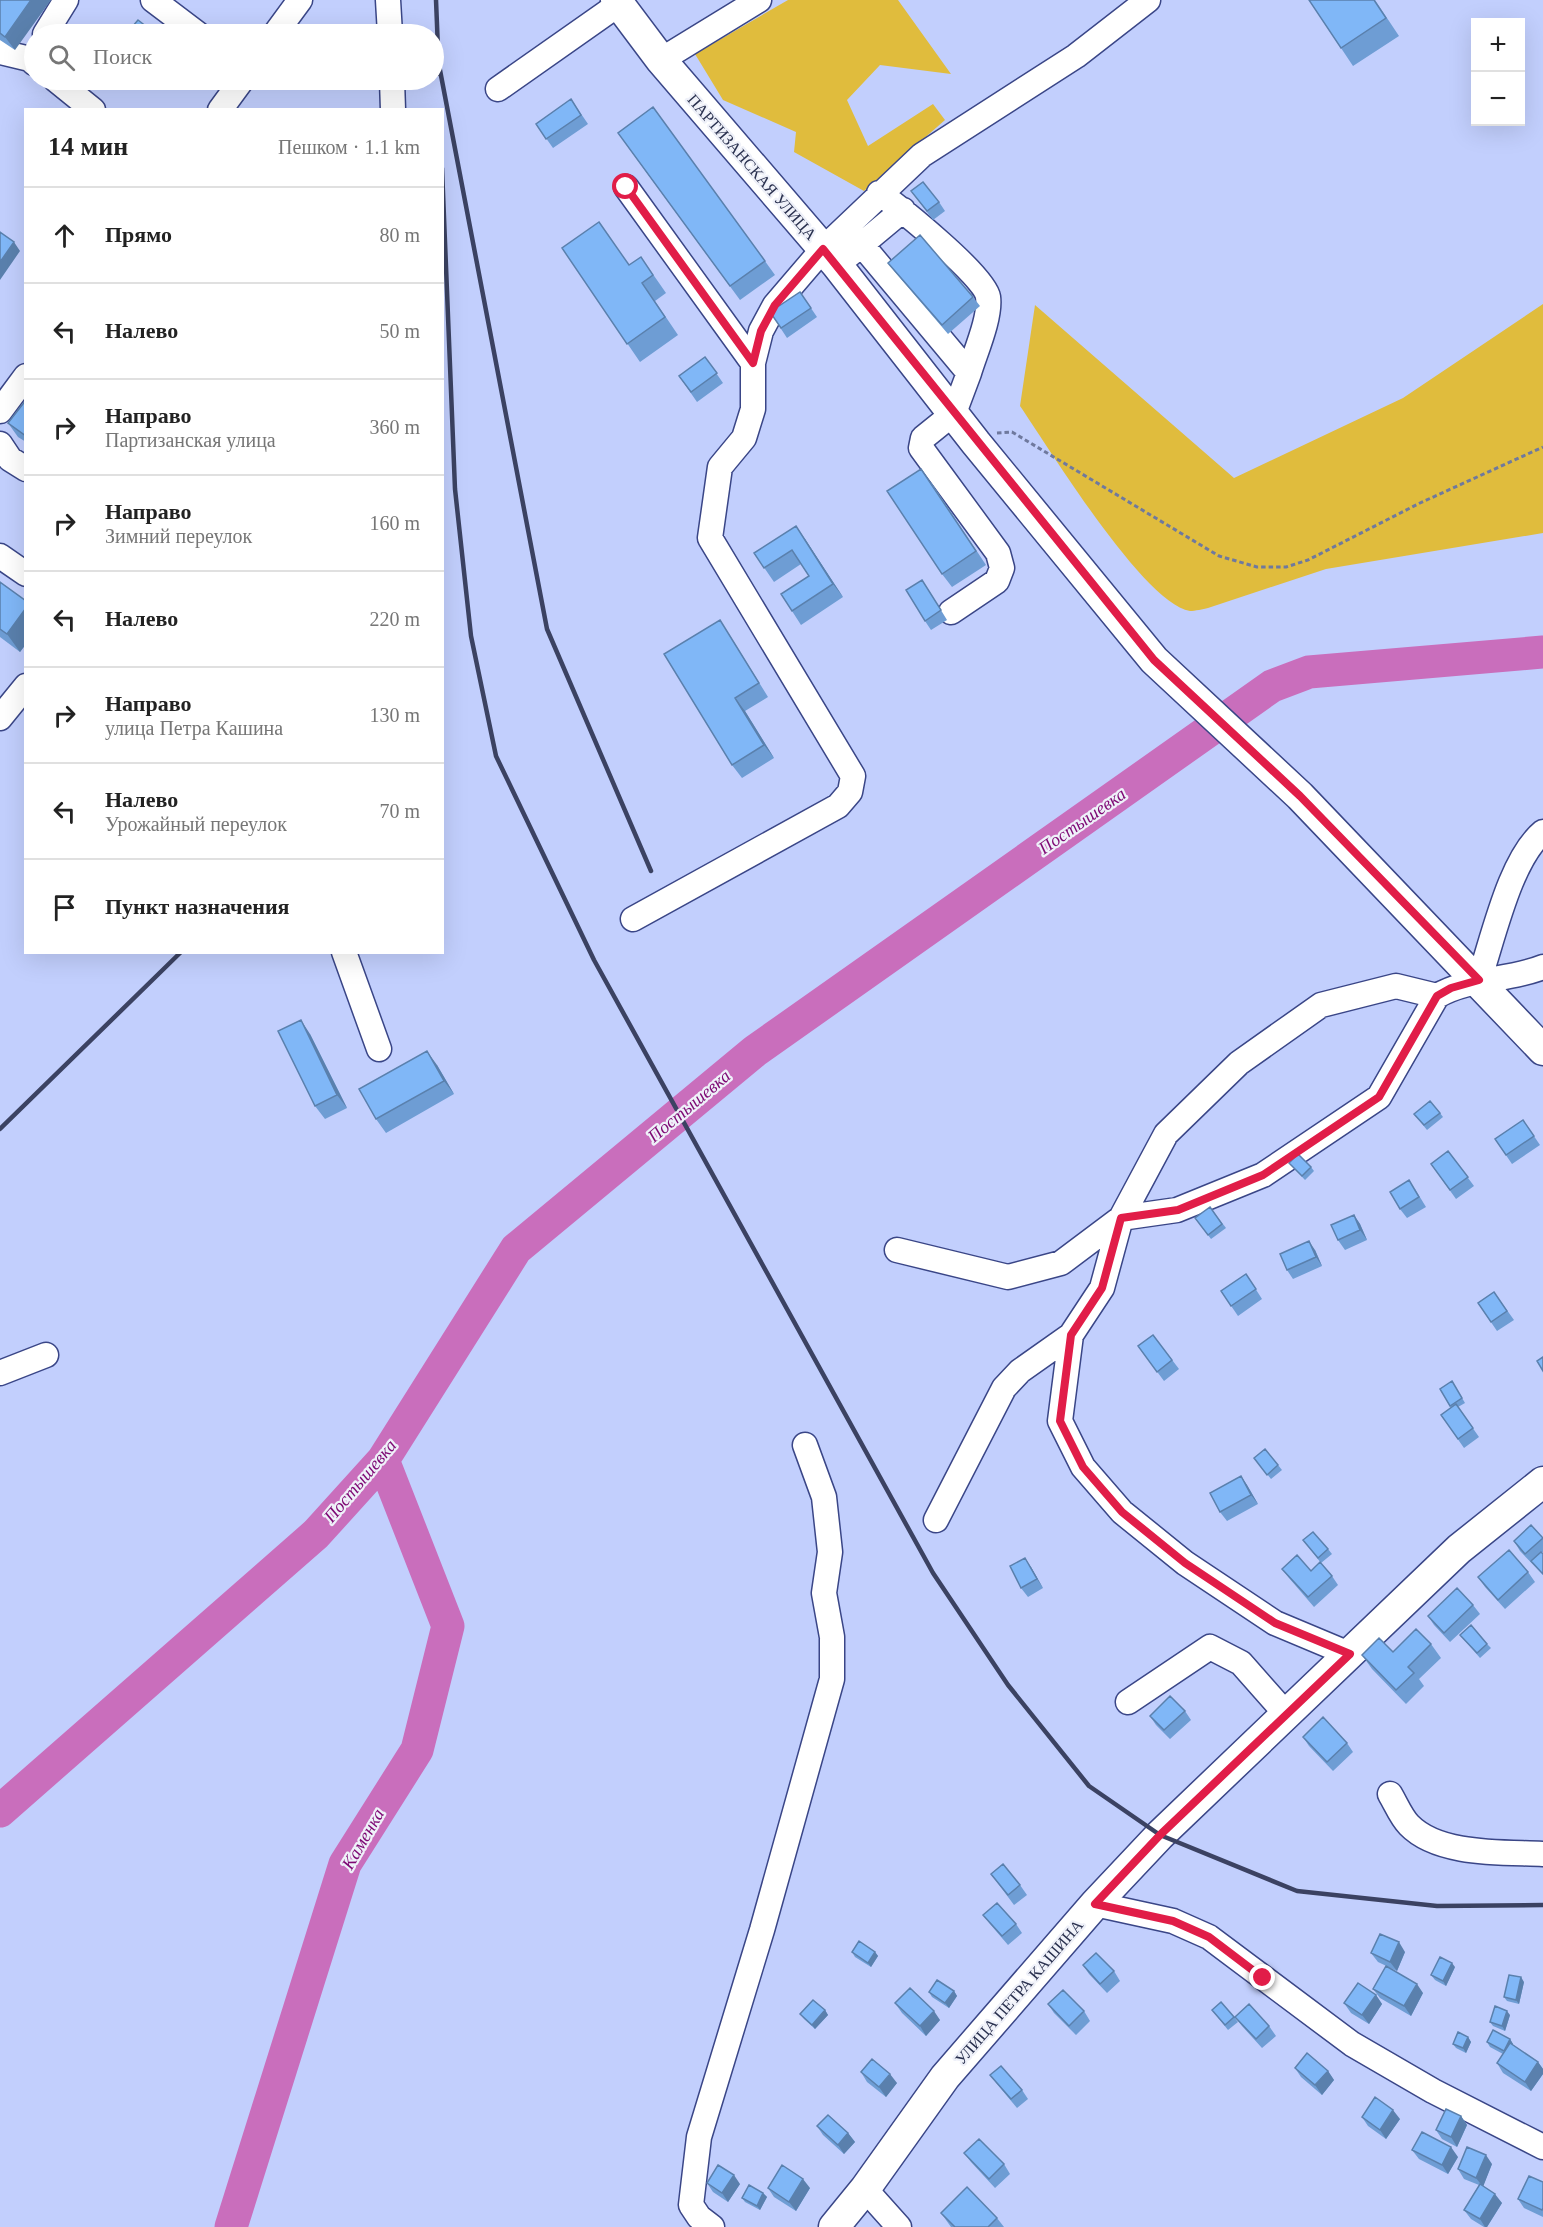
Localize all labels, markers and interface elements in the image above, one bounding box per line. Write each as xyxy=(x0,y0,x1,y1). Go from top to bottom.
map controls xyxy=(1471,18,1525,126)
button: + xyxy=(1471,18,1525,72)
search box xyxy=(24,24,444,90)
icon: search xyxy=(45,41,78,74)
text: Поиск xyxy=(93,44,152,69)
button: − xyxy=(1471,72,1525,126)
street label: ПАРТИЗАНСКАЯ УЛИЦА xyxy=(683,91,820,244)
text: 14 мин xyxy=(48,132,128,161)
text: Пешком · 1.1 km xyxy=(278,136,420,158)
route start xyxy=(612,173,638,199)
icon: ahead xyxy=(48,219,81,252)
text: Прямо xyxy=(105,222,172,247)
text: 80 m xyxy=(379,224,420,246)
icon: left xyxy=(48,315,81,348)
text: Налево xyxy=(105,318,178,343)
text: 50 m xyxy=(379,320,420,342)
text: Направо xyxy=(105,403,191,428)
icon: right xyxy=(48,411,81,444)
text: 360 m xyxy=(369,416,420,438)
text: Партизанская улица xyxy=(105,429,276,451)
text: Направо xyxy=(105,499,191,524)
icon: right xyxy=(48,507,81,540)
text: 160 m xyxy=(369,512,420,534)
text: Зимний переулок xyxy=(105,525,252,547)
icon: left xyxy=(48,603,81,636)
text: Налево xyxy=(105,606,178,631)
text: 220 m xyxy=(369,608,420,630)
text: Направо xyxy=(105,691,191,716)
icon: right xyxy=(48,699,81,732)
text: 130 m xyxy=(369,704,420,726)
text: улица Петра Кашина xyxy=(105,717,283,739)
water label: Постышевка xyxy=(1034,784,1129,859)
text: Налево xyxy=(105,787,178,812)
icon: left xyxy=(48,795,81,828)
text: 70 m xyxy=(379,800,420,822)
text: Урожайный переулок xyxy=(105,813,287,835)
icon: arrive xyxy=(48,891,81,924)
text: Пункт назначения xyxy=(105,894,290,919)
water label: Постышевка xyxy=(643,1066,734,1147)
water label: Постышевка xyxy=(319,1436,400,1527)
water label: Каменка xyxy=(337,1805,388,1874)
street label: УЛИЦА ПЕТРА КАШИНА xyxy=(952,1916,1087,2068)
route end xyxy=(1249,1964,1275,1990)

